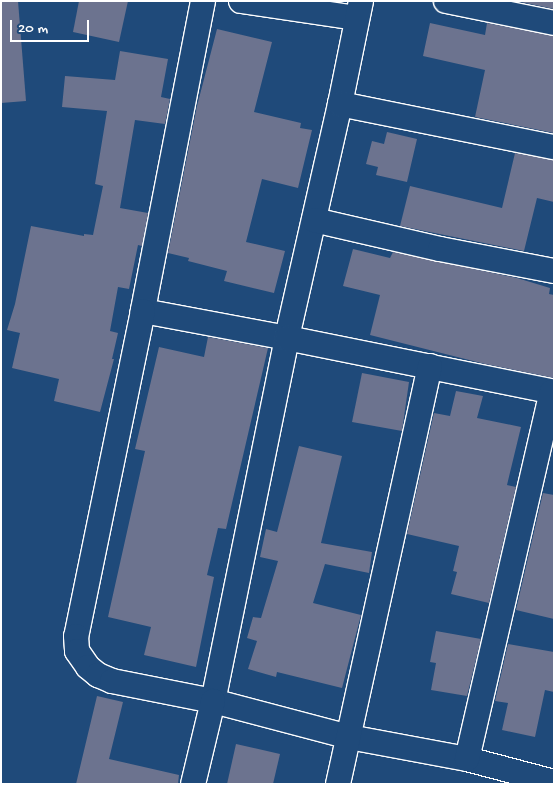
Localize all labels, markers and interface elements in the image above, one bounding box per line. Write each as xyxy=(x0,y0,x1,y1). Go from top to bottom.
scale bar xyxy=(12,10,91,42)
text: 20 m xyxy=(18,20,48,38)

